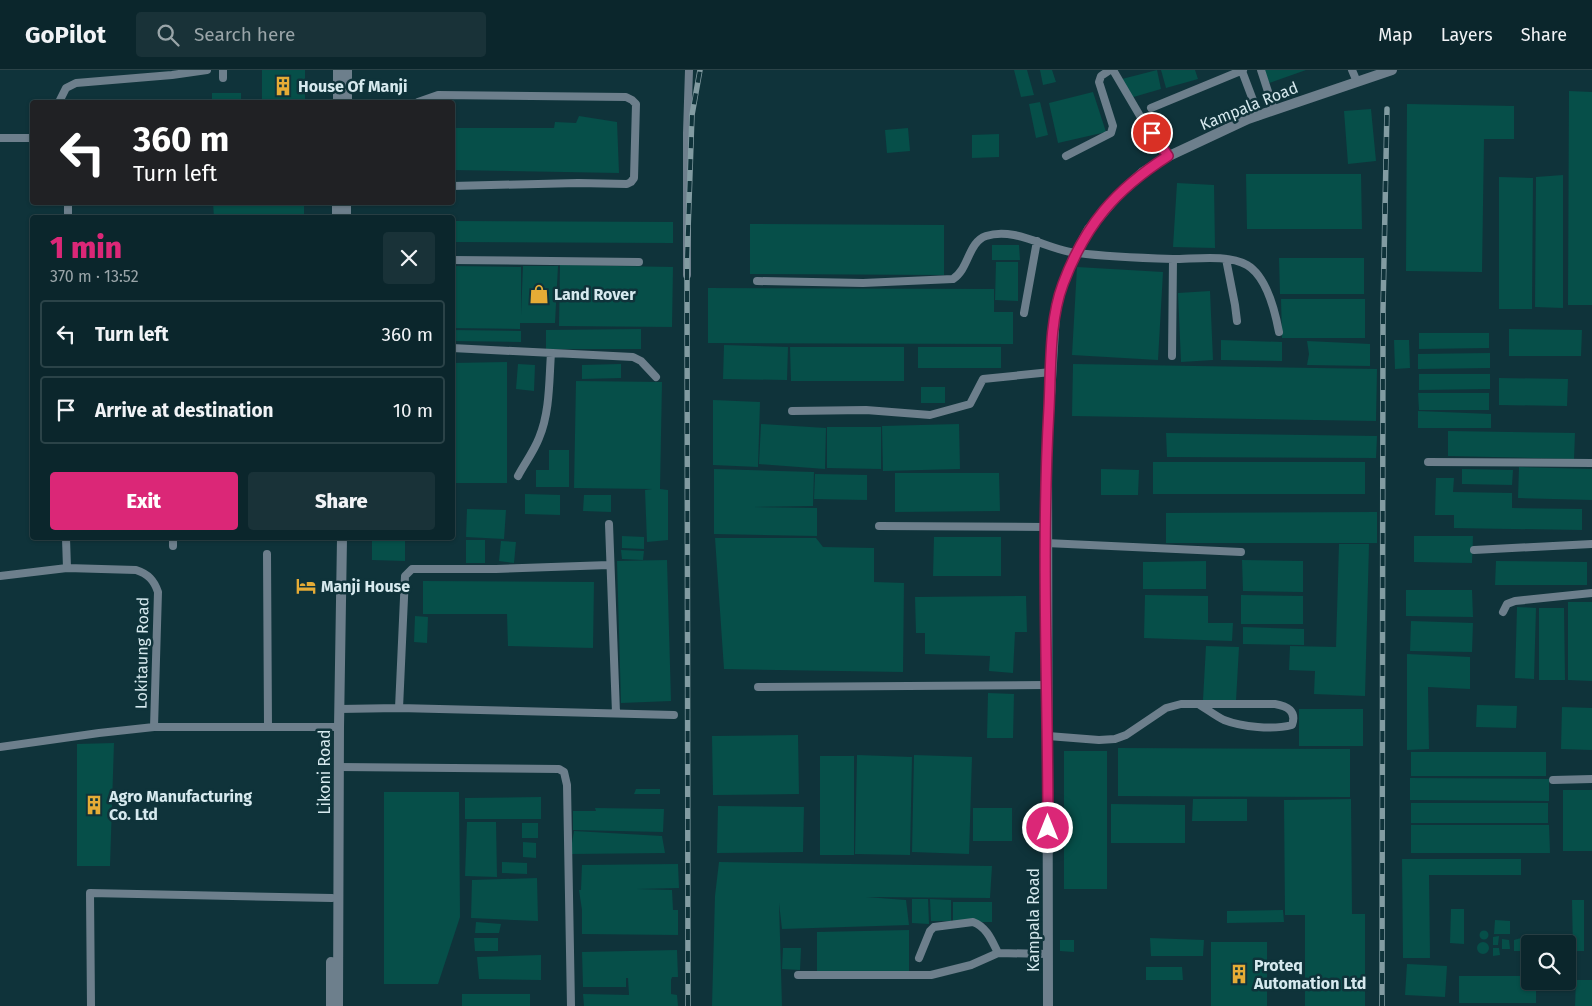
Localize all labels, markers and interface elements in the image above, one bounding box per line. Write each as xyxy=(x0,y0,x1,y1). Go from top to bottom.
search box xyxy=(136,12,486,57)
text: GoPilot xyxy=(25,21,106,49)
icon: search xyxy=(154,21,182,49)
text: Search here xyxy=(194,23,295,46)
text: Map xyxy=(1378,24,1413,46)
text: Layers xyxy=(1441,24,1493,46)
text: Share xyxy=(1521,24,1567,46)
building icon: House Of Manji xyxy=(272,75,294,97)
place label: House Of Manji xyxy=(298,77,408,96)
street label: Kampala Road xyxy=(1197,78,1301,134)
pin xyxy=(1131,112,1173,154)
text: 360 m xyxy=(133,118,229,160)
icon: arrive xyxy=(1138,119,1166,147)
icon: left xyxy=(50,120,115,185)
text: Turn left xyxy=(133,160,217,187)
text: 1 min xyxy=(50,230,122,266)
button: close xyxy=(383,232,435,284)
text: 370 m · 13:52 xyxy=(50,267,139,286)
shop icon: Land Rover xyxy=(528,283,550,305)
place label: Land Rover xyxy=(554,285,636,304)
icon: left xyxy=(52,320,80,348)
text: Turn left xyxy=(95,323,169,346)
text: 360 m xyxy=(381,323,433,346)
icon: arrive xyxy=(52,396,80,424)
text: Arrive at destination xyxy=(95,399,274,422)
text: 10 m xyxy=(393,399,433,422)
button: Exit xyxy=(50,472,238,530)
button: Share xyxy=(248,472,435,530)
hotel icon: Manji House xyxy=(295,575,317,597)
place label: Manji House xyxy=(321,577,410,596)
street label: Lokitaung Road xyxy=(132,597,152,709)
street label: Likoni Road xyxy=(315,730,334,814)
place label: Agro Manufacturing Co. Ltd xyxy=(108,787,252,824)
building icon: Agro Manufacturing Co. Ltd xyxy=(83,794,105,816)
position arrow xyxy=(1021,801,1073,853)
street label: Kampala Road xyxy=(1024,868,1043,972)
map controls xyxy=(1521,935,1576,990)
button: search xyxy=(1521,935,1576,990)
place label: Proteq Automation Ltd xyxy=(1253,956,1366,993)
building icon: Proteq Automation Ltd xyxy=(1228,963,1250,985)

